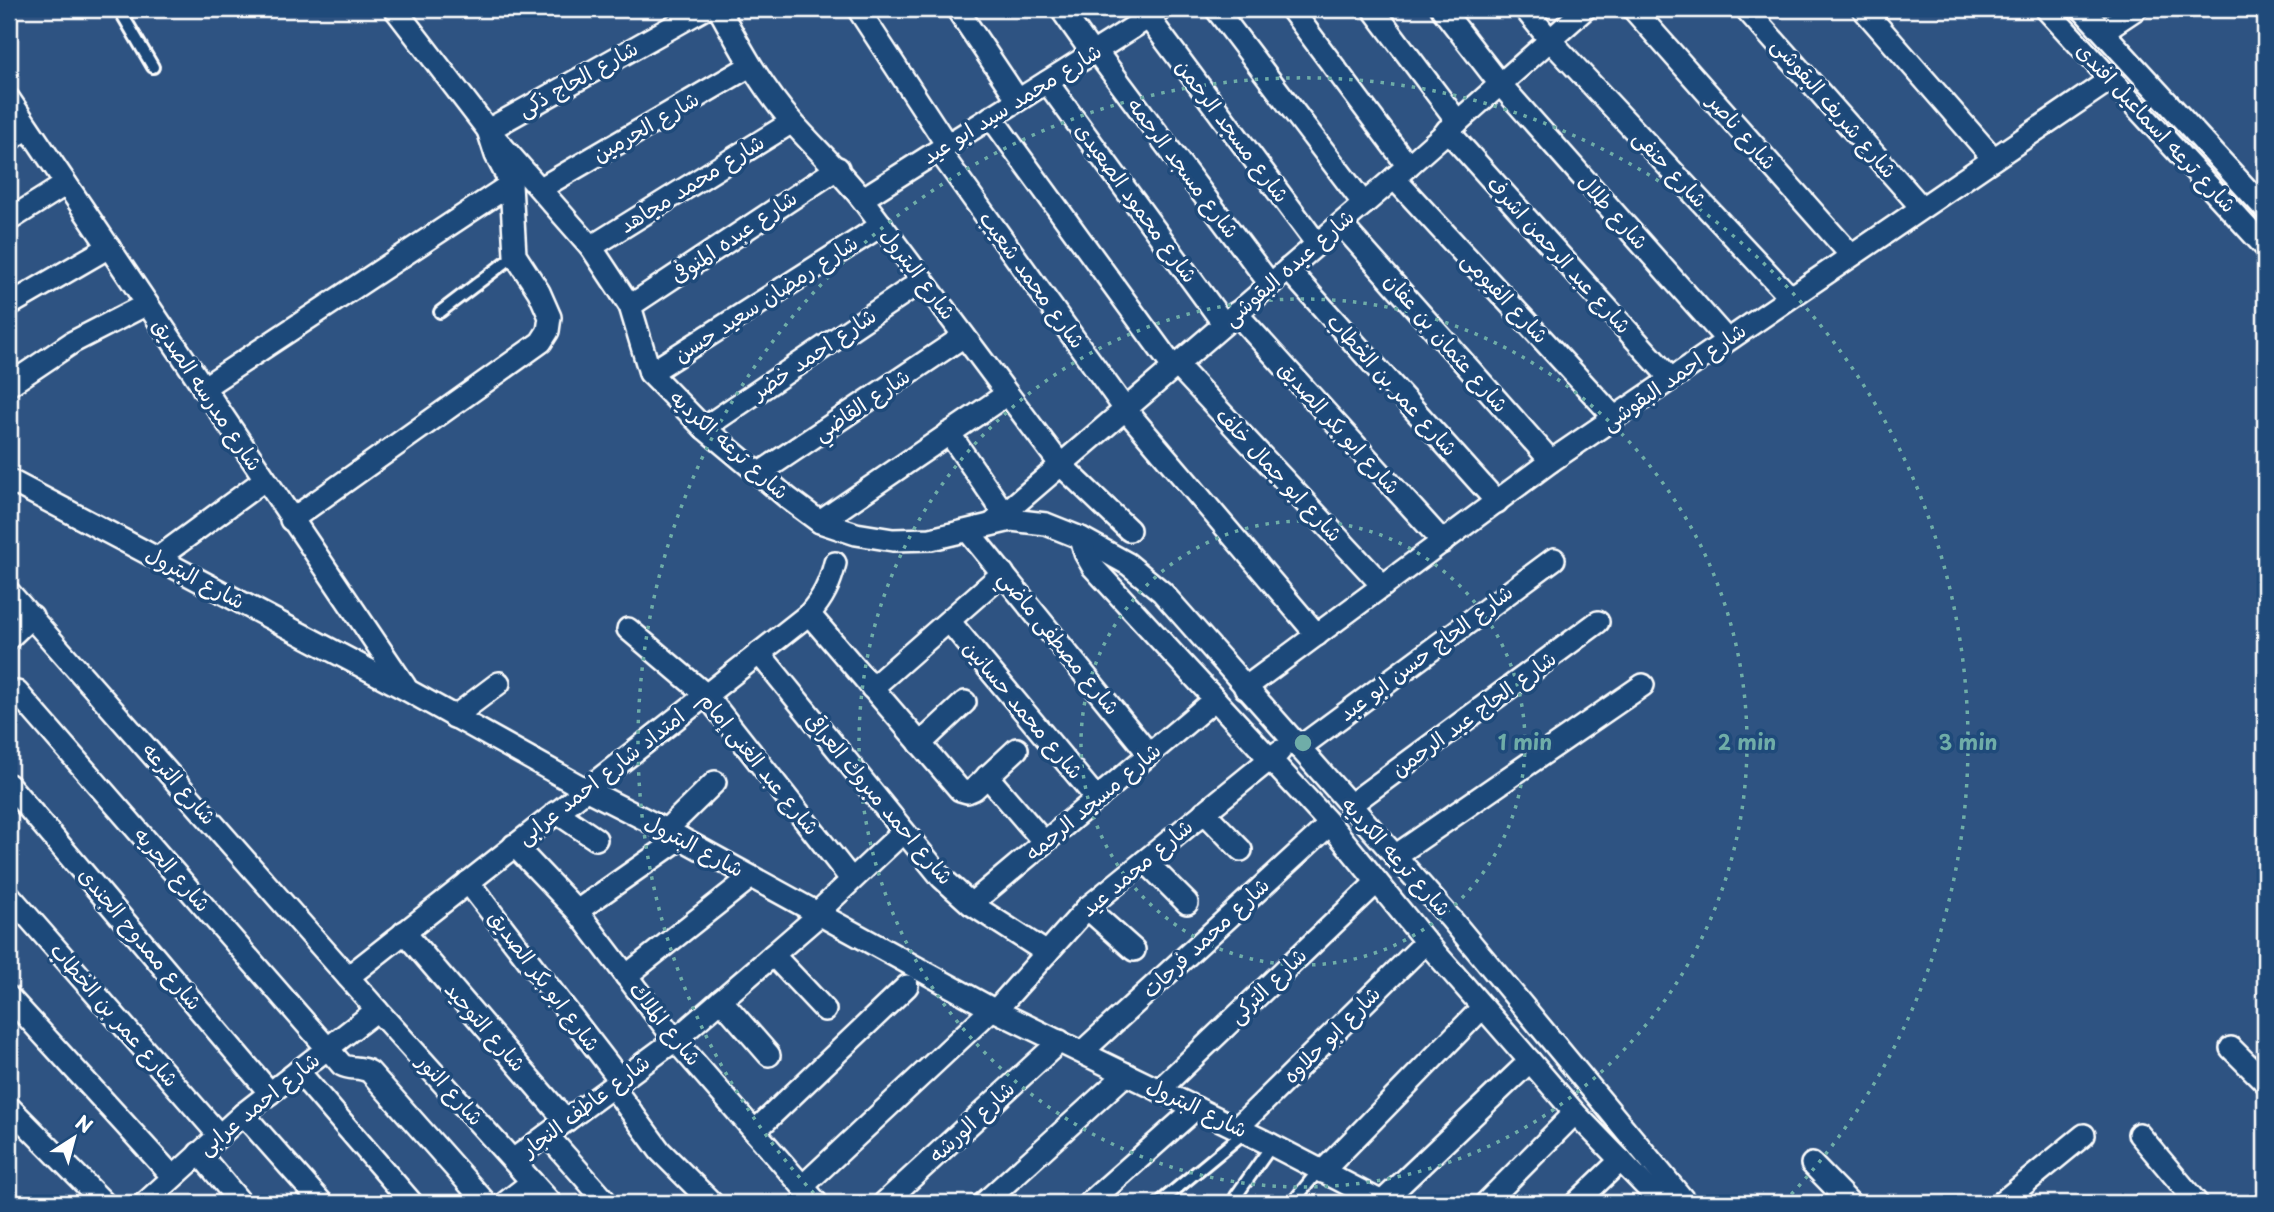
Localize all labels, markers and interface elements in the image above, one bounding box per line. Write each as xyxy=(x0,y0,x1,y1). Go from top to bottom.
street label: شارع شريف البقوشى xyxy=(1764,29,1906,185)
street label: شارع الحاج ذكى xyxy=(511,31,644,124)
street label: شارع محمد سيد ابو عيد xyxy=(915,34,1108,171)
street label: شارع ترعه اسماعيل افندى xyxy=(2069,34,2245,220)
street label: شارع مسجد الرحمن xyxy=(1168,51,1298,209)
street label: شارع الحرمين xyxy=(586,82,705,170)
street label: شارع ناصر xyxy=(1699,84,1786,177)
street label: شارع مسجد الرحمه xyxy=(1120,89,1248,245)
street label: شارع محمود الصعيدى xyxy=(1068,115,1207,289)
street label: شارع حنفى xyxy=(1626,121,1716,215)
street label: شارع محمد مجاهد xyxy=(612,125,770,241)
street label: شارع طلال xyxy=(1571,166,1657,256)
street label: شارع عبد الرحمن اشرف xyxy=(1480,168,1640,340)
street label: شارع عبده المنوفى xyxy=(663,181,803,290)
street label: شارع عبده البقوشى xyxy=(1215,200,1361,333)
street label: شارع محمد شعيب xyxy=(972,203,1095,355)
street label: شارع البترول xyxy=(873,220,965,326)
street label: شارع رمضان سعيد حسن xyxy=(666,226,864,370)
street label: شارع الفيومى xyxy=(1455,244,1557,350)
street label: شارع عثمان بن عفان xyxy=(1377,265,1517,419)
street label: شارع احمد خضر xyxy=(742,299,882,408)
street label: شارع عمر بن الخطاب xyxy=(1320,305,1466,463)
street label: شارع مدرسه الصديق xyxy=(145,311,272,477)
street label: شارع احمد البقوشى xyxy=(1594,313,1752,438)
street label: شارع ابو بكر الصديق xyxy=(1271,353,1409,501)
street label: شارع القاضي xyxy=(806,359,918,452)
street label: شارع ترعه الكرديه xyxy=(663,381,797,507)
street label: شارع ابو جمال خلف xyxy=(1209,399,1351,549)
street label: شارع البترول xyxy=(140,537,251,617)
street label: شارع مصطفى ماضي xyxy=(988,563,1129,724)
street label: شارع الحاج حسن ابو عبد xyxy=(1331,575,1519,728)
street label: شارع محمد حسانين xyxy=(956,632,1092,786)
street label: شارع الحاج عبد الرحمن xyxy=(1384,641,1563,784)
street label: شارع عبد الغنى إمام xyxy=(691,684,828,842)
street label: امتداد شارع احمد عرابى xyxy=(509,700,691,852)
street label: شارع احمد مبروك العراقى xyxy=(798,705,962,891)
text: 1 min xyxy=(1498,725,1552,757)
text: 2 min xyxy=(1718,725,1776,757)
text: 3 min xyxy=(1938,725,1998,757)
centre of rings xyxy=(1291,731,1315,755)
street label: شارع مسجد الرحمه xyxy=(1016,734,1168,868)
street label: شارع الترعه xyxy=(135,735,225,832)
street label: شارع ترعه الكرديه xyxy=(1334,789,1460,923)
street label: شارع البترول xyxy=(639,805,750,885)
street label: شارع محمد عيد xyxy=(1073,810,1200,924)
street label: شارع الحريه xyxy=(127,819,220,919)
street label: شارع ممدوح الجندى xyxy=(71,859,211,1017)
street label: شارع محمد فرحات xyxy=(1134,869,1276,1005)
street label: شارع ابو بكر الصديق xyxy=(481,902,610,1058)
street label: شارع عمر بن الخطاب xyxy=(43,934,187,1094)
street label: شارع التركى xyxy=(1220,939,1314,1031)
street label: شارع التوحيد xyxy=(438,974,535,1078)
street label: شارع الملاك xyxy=(622,974,711,1072)
street label: شارع ابو حلاوه xyxy=(1274,977,1387,1090)
street label: شارع احمد عرابى xyxy=(190,1043,326,1163)
street label: شارع النور xyxy=(408,1044,492,1132)
street label: شارع عاطف النجار xyxy=(512,1045,656,1165)
street label: شارع البترول xyxy=(1142,1068,1254,1145)
street label: شارع الورشه xyxy=(920,1072,1022,1170)
north arrow xyxy=(38,1104,108,1174)
text: N xyxy=(70,1108,99,1139)

